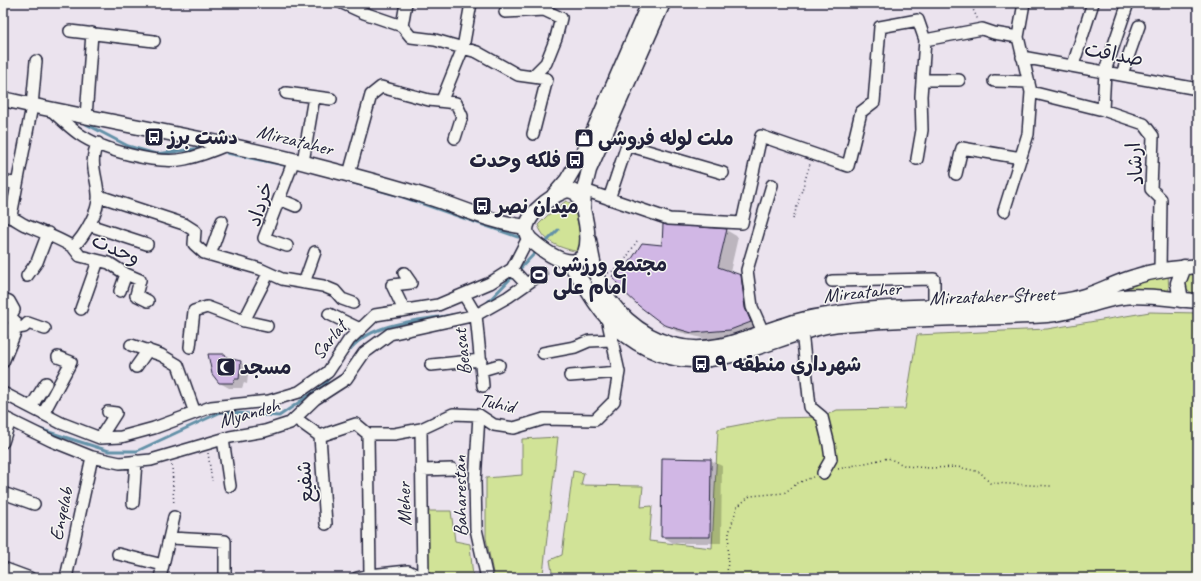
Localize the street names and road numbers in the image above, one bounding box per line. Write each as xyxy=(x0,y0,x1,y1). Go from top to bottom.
street label: صداقت xyxy=(1082,36,1146,72)
street label: Mirzataher xyxy=(254,118,337,162)
street label: ارشاد xyxy=(1121,141,1149,187)
street label: خرداد xyxy=(241,178,279,230)
street label: وحدت xyxy=(88,227,144,271)
street label: Mirzataher xyxy=(822,275,904,308)
street label: Mirzataher Street xyxy=(929,281,1058,311)
street label: Sarlat xyxy=(306,313,355,365)
street label: Beasat xyxy=(447,325,477,376)
street label: Tuhid xyxy=(477,387,520,420)
street label: Myandeh xyxy=(216,392,284,434)
street label: Baharestan xyxy=(447,454,473,537)
street label: شفیع xyxy=(291,460,321,504)
street label: Meher xyxy=(391,480,417,526)
street label: Enqelab xyxy=(43,484,79,543)

